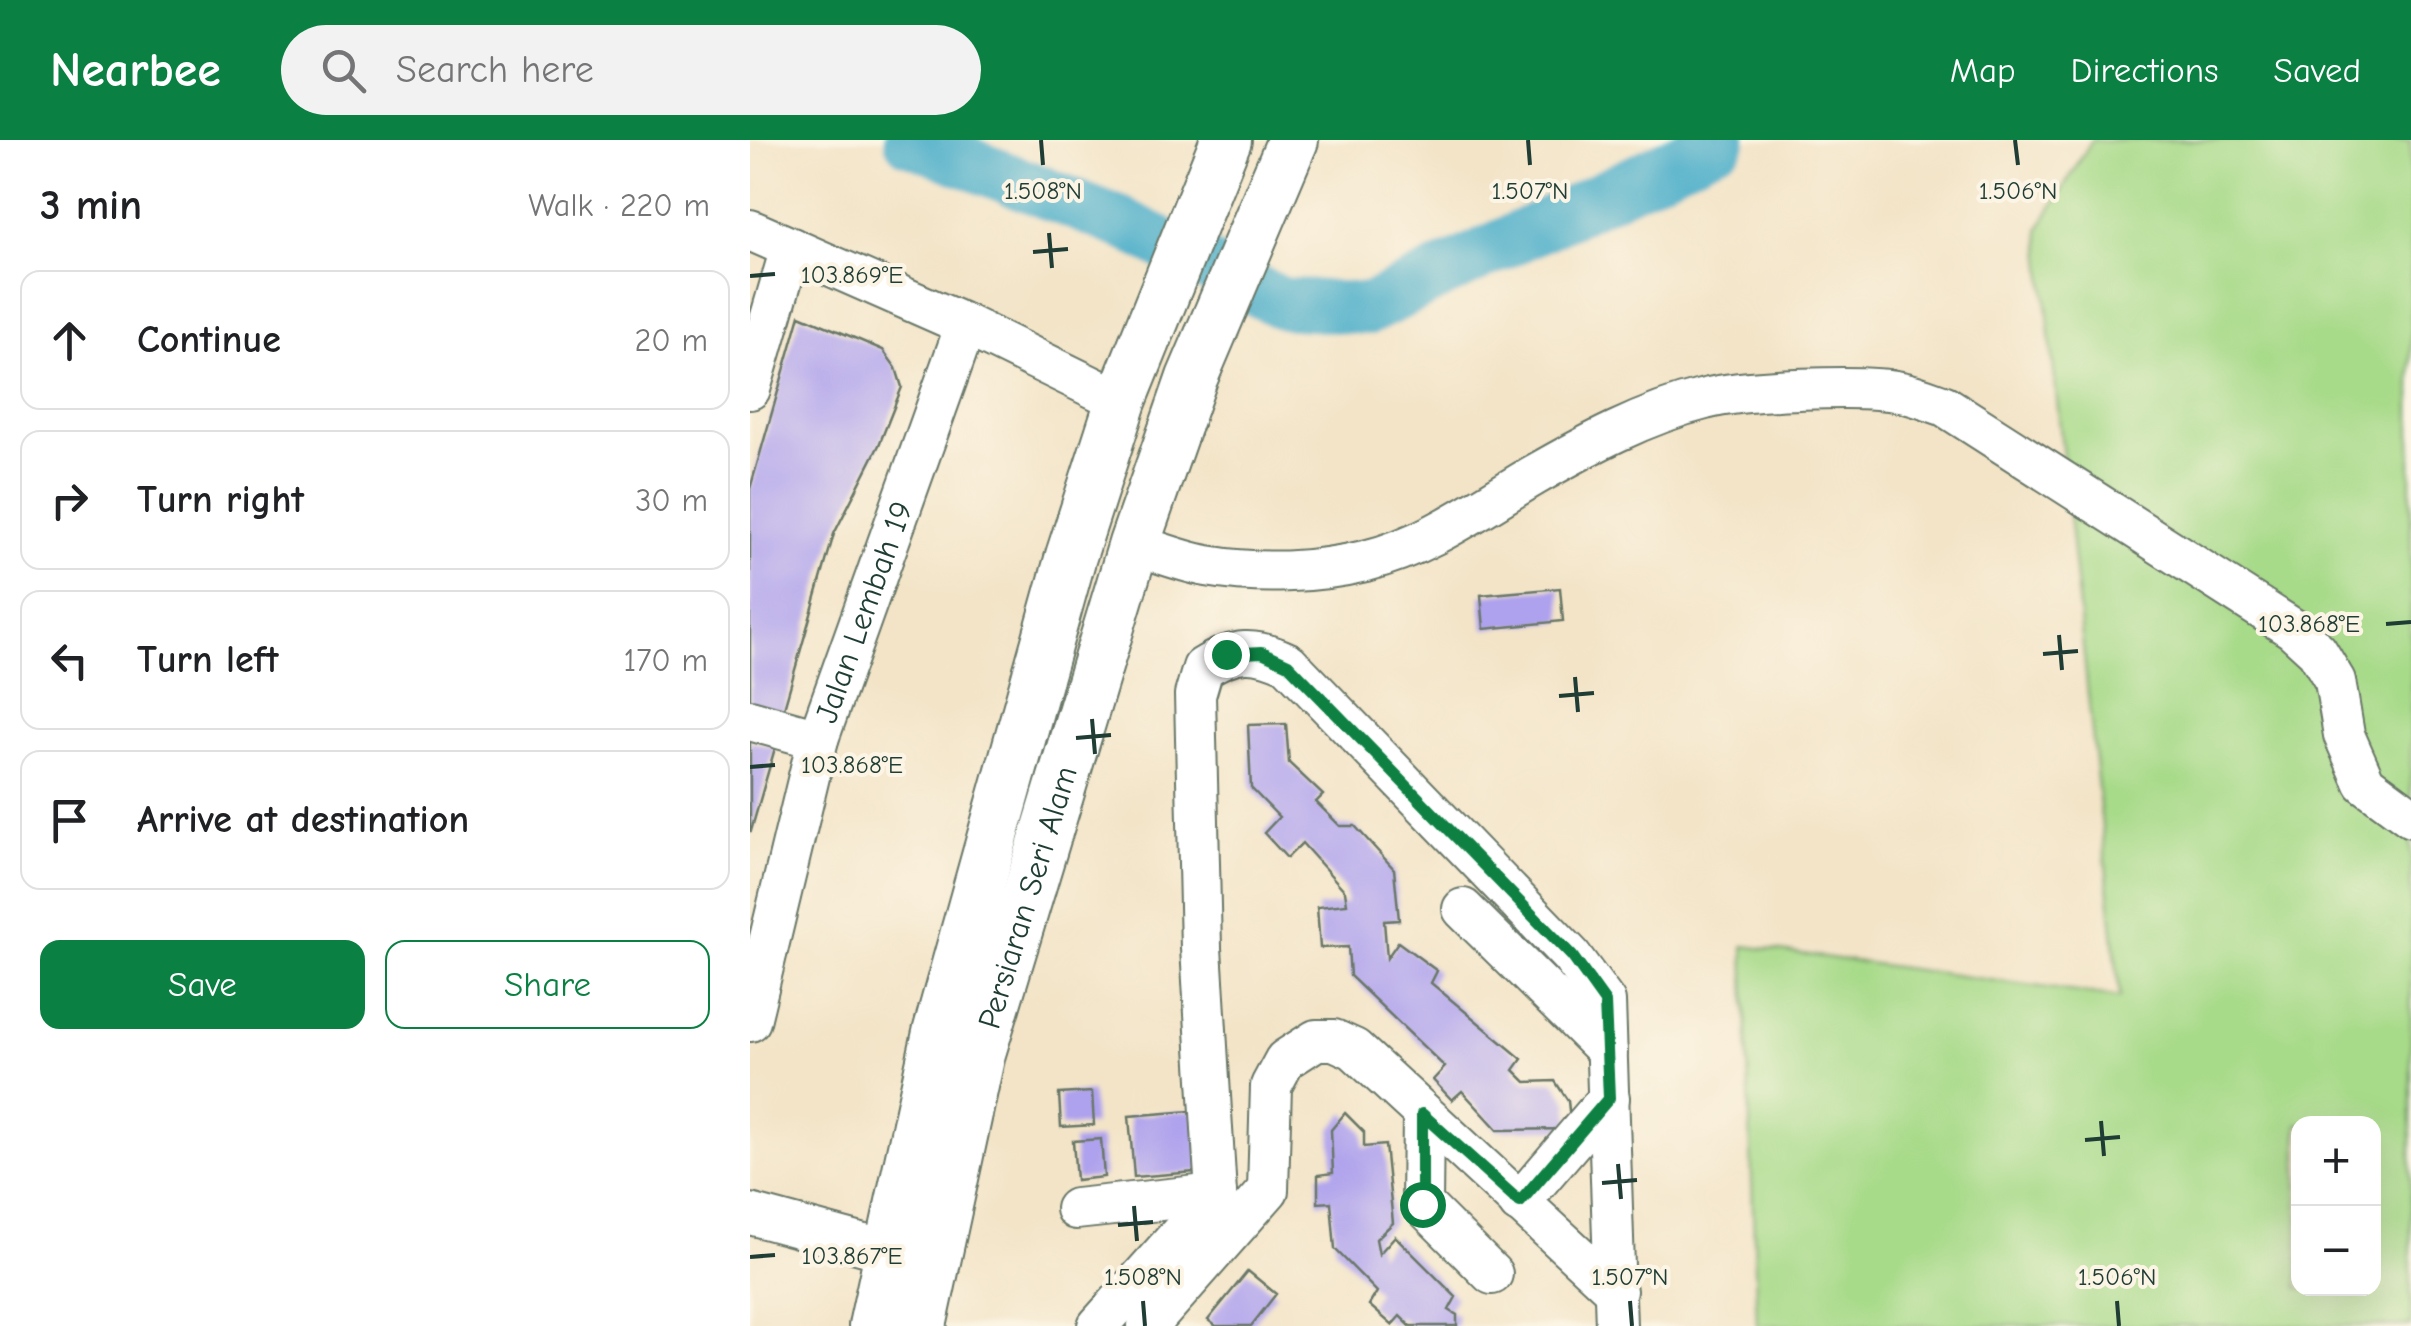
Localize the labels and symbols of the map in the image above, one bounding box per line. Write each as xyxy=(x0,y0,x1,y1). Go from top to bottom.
text: 1.508°N xyxy=(1004,176,1082,205)
text: 1.507°N xyxy=(1492,176,1568,205)
text: 1.506°N xyxy=(1979,176,2057,205)
text: 103.869°E xyxy=(801,260,903,289)
street label: Jalan Lembah 19 xyxy=(807,496,920,728)
text: 103.868°E xyxy=(2258,609,2360,638)
route end xyxy=(1204,632,1250,678)
text: 103.868°E xyxy=(801,750,903,779)
street label: Persiaran Seri Alam xyxy=(970,762,1084,1033)
route start xyxy=(1400,1182,1446,1228)
text: 103.867°E xyxy=(801,1241,903,1270)
text: 1.508°N xyxy=(1104,1262,1182,1291)
text: 1.507°N xyxy=(1592,1262,1668,1291)
text: 1.506°N xyxy=(2078,1262,2156,1291)

